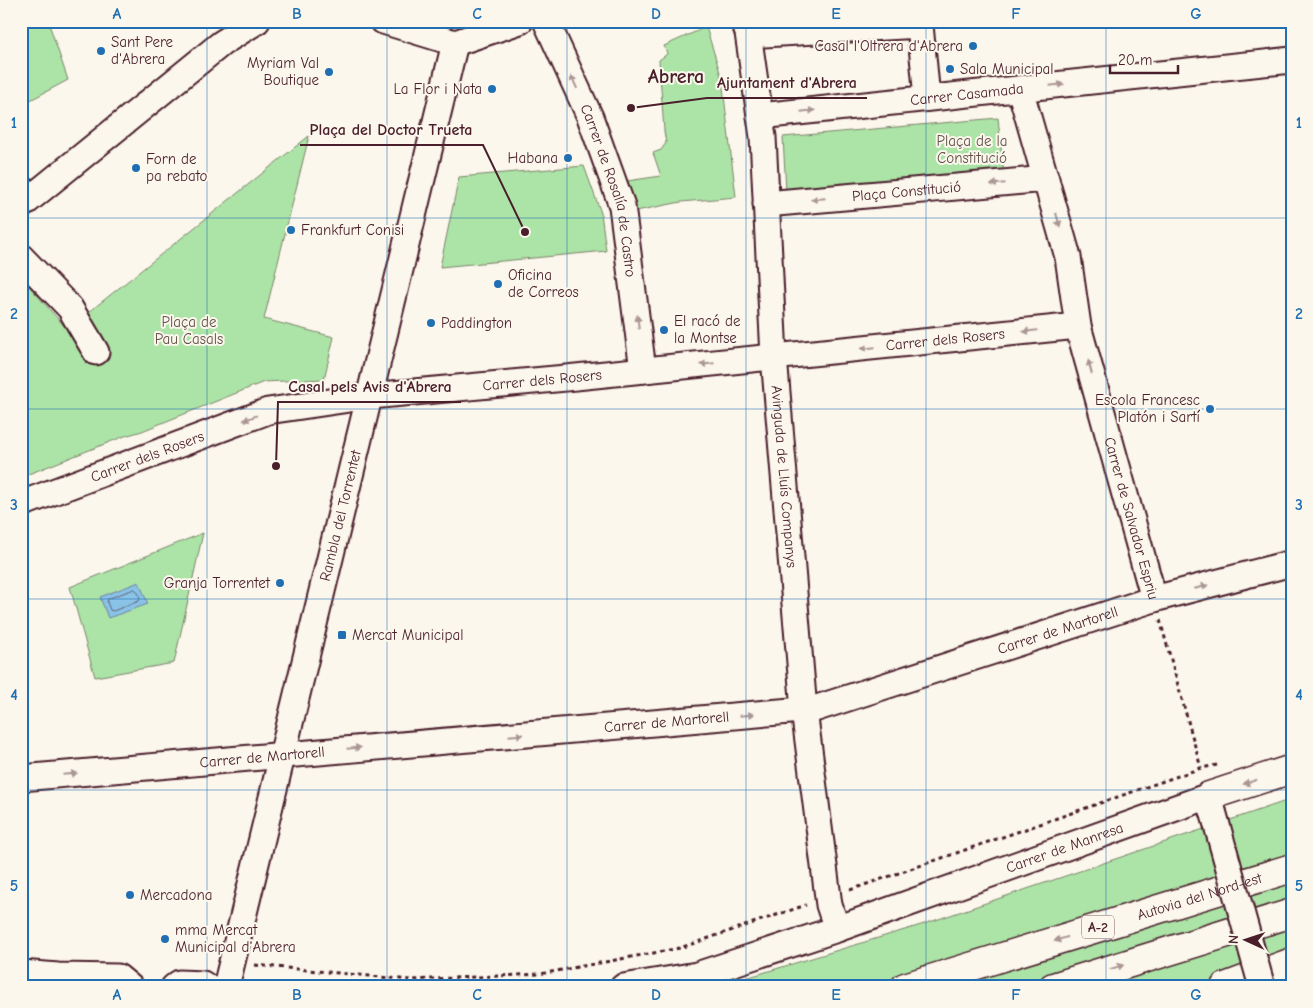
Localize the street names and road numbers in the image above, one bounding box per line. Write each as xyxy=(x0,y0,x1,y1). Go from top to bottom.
street label: Carrer Casamada xyxy=(909,79,1024,109)
street label: Carrer de Rosalía de Castro xyxy=(576,101,640,278)
street label: Plaça Constitució xyxy=(851,178,962,205)
street label: Carrer dels Rosers xyxy=(885,324,1006,354)
street label: Carrer dels Rosers xyxy=(482,365,603,395)
street label: Avinguda de Lluís Companys xyxy=(767,385,801,569)
street label: Carrer dels Rosers xyxy=(88,427,207,486)
street label: Carrer de Salvador Espriu xyxy=(1100,435,1163,602)
street label: Rambla del Torrentet xyxy=(316,448,365,583)
street label: Carrer de Martorell xyxy=(995,602,1120,658)
street label: Carrer de Martorell xyxy=(603,707,730,736)
street label: Carrer de Martorell xyxy=(199,743,325,771)
street label: Carrer de Manresa xyxy=(1003,818,1126,877)
street label: Autovia del Nord-est xyxy=(1135,869,1265,924)
road number: A-2 xyxy=(1082,916,1114,939)

